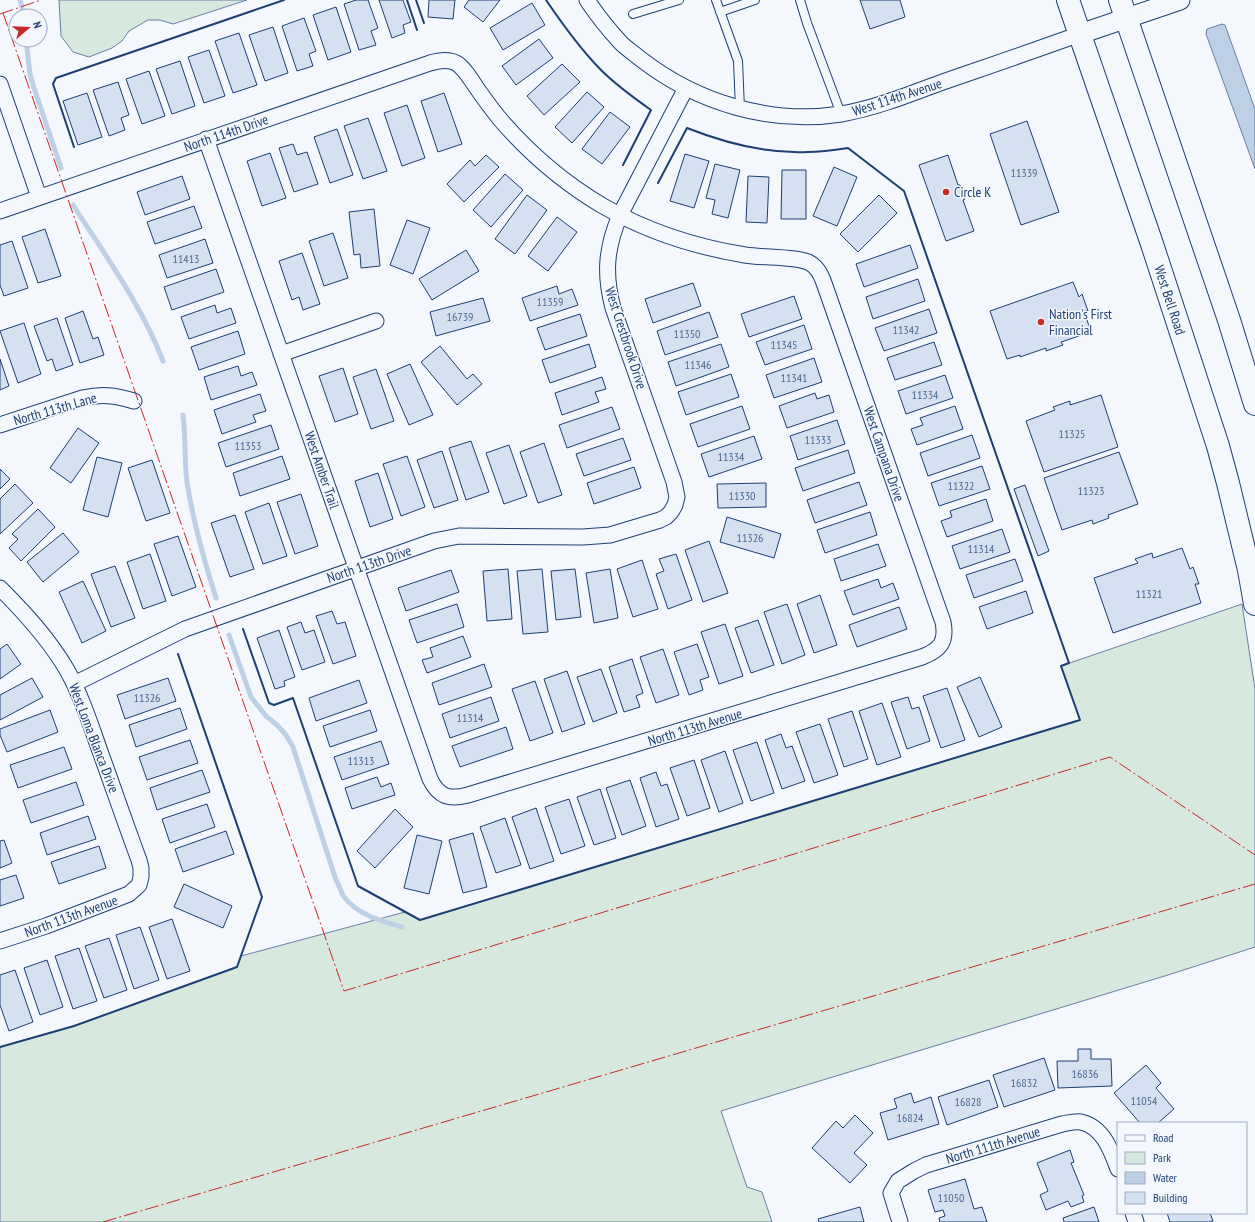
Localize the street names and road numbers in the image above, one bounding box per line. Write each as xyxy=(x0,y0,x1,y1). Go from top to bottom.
street label: West 114th Avenue xyxy=(850,74,944,120)
street label: North 114th Drive xyxy=(181,110,271,156)
street label: West Bell Road xyxy=(1150,263,1190,337)
street label: West Crestbrook Drive xyxy=(601,285,651,391)
street label: North 113th Lane xyxy=(11,388,99,429)
street label: West Campana Drive xyxy=(859,404,909,504)
street label: West Amber Trail xyxy=(300,429,344,512)
street label: North 113th Drive xyxy=(324,541,414,587)
street label: West Loma Blanca Drive xyxy=(65,681,123,795)
street label: North 113th Avenue xyxy=(646,704,745,750)
street label: North 113th Avenue xyxy=(22,891,120,941)
street label: North 111th Avenue xyxy=(944,1122,1043,1168)

